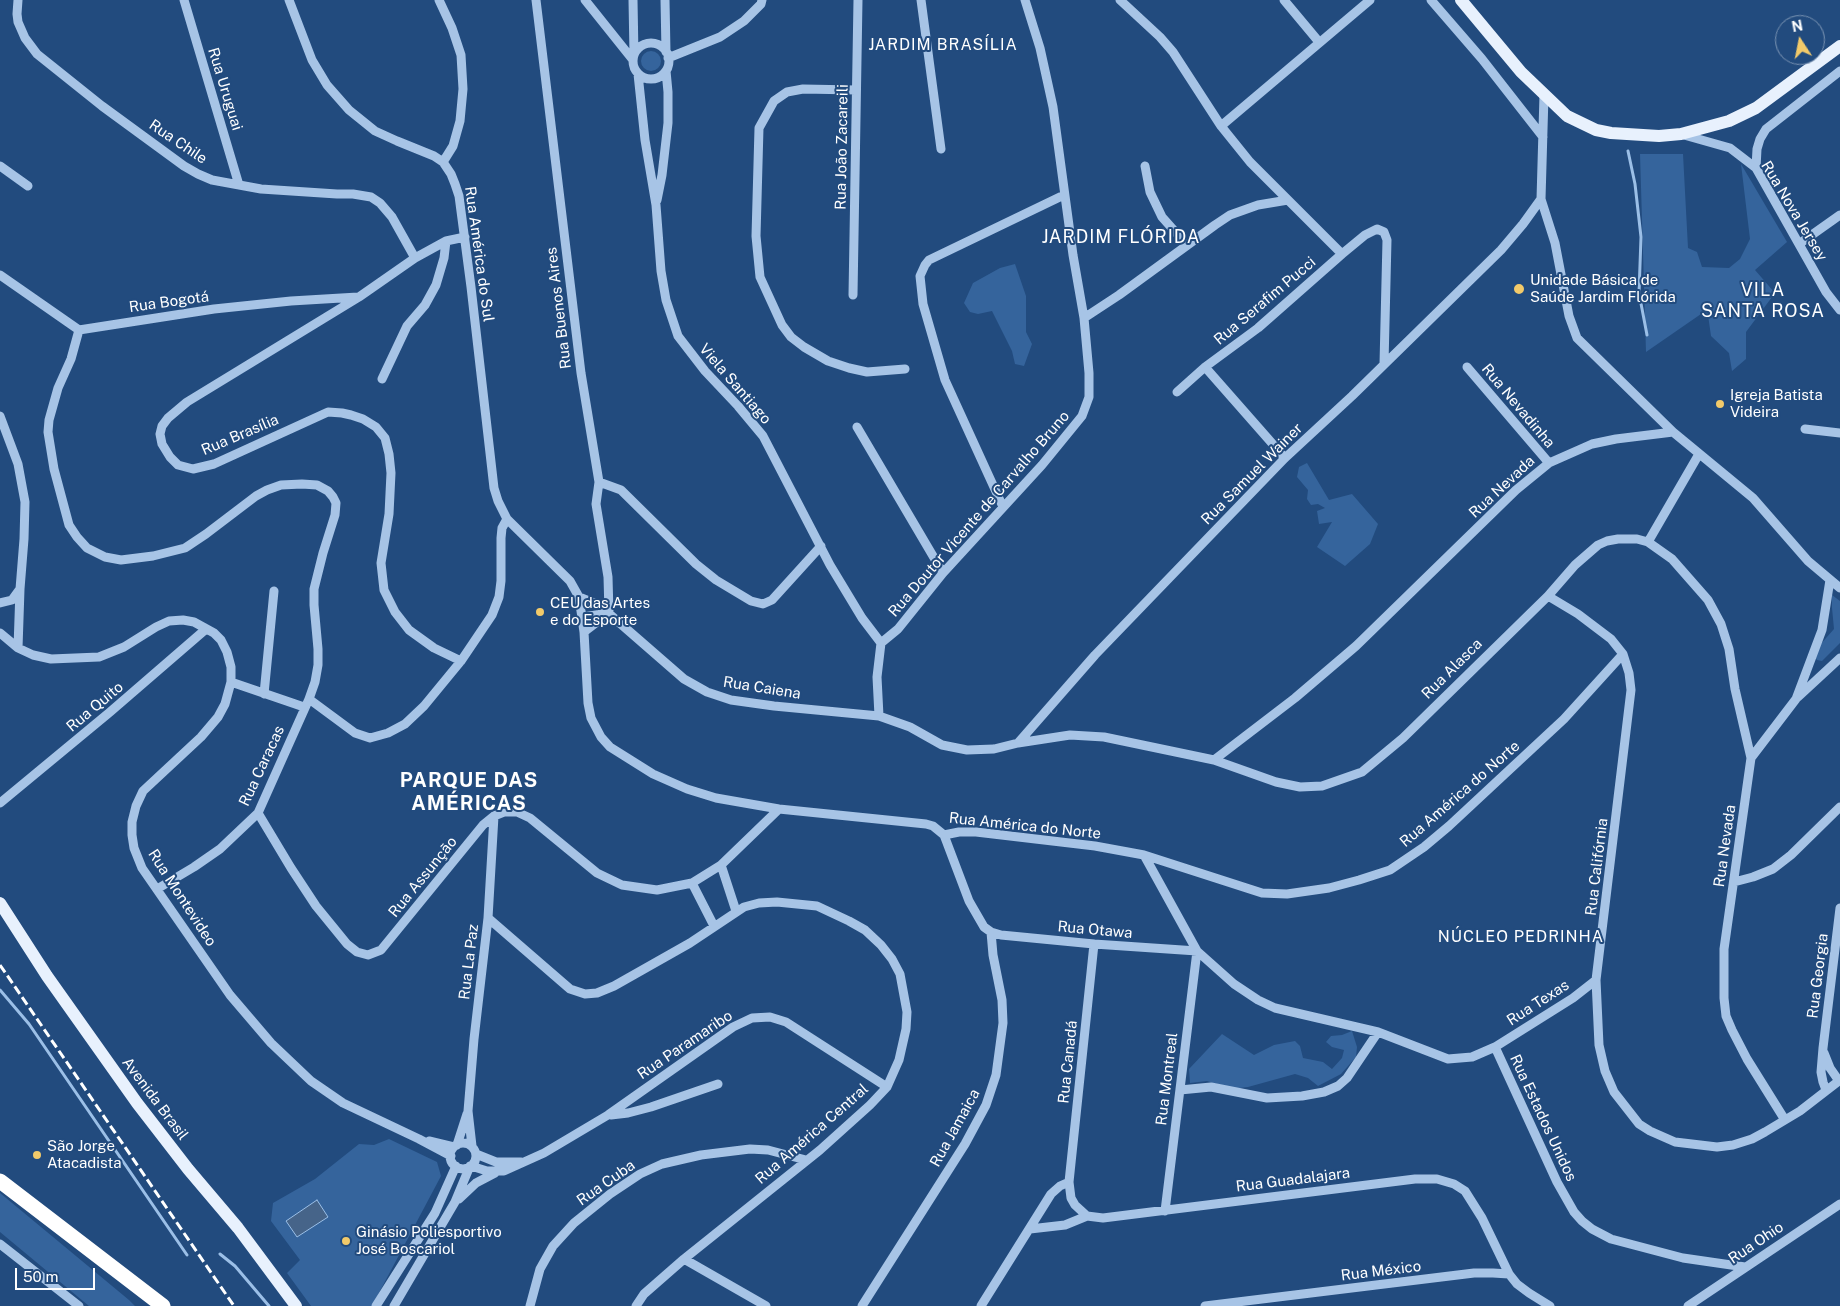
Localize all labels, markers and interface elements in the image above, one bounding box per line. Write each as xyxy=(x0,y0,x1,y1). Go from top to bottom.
north arrow xyxy=(1775,15,1825,65)
text: N xyxy=(1790,17,1804,35)
district label: JARDIM BRASÍLIA xyxy=(866,35,1020,55)
street label: Rua Uruguai xyxy=(204,45,246,133)
street label: Rua João Zacareili xyxy=(832,84,852,210)
street label: Rua Chile xyxy=(146,116,210,168)
street label: Rua Nova Jersey xyxy=(1757,158,1831,264)
street label: Rua América do Sul xyxy=(461,185,497,323)
district label: JARDIM FLÓRIDA xyxy=(1040,226,1202,248)
street label: Rua Buenos Aires xyxy=(543,246,575,370)
street label: Rua Serafim Pucci xyxy=(1210,253,1320,349)
place label: Unidade Básica de Saúde Jardim Flórida xyxy=(1530,271,1676,306)
district label: VILA SANTA ROSA xyxy=(1700,279,1826,322)
marker: Unidade Básica de Saúde Jardim Flórida xyxy=(1512,282,1526,296)
street label: Rua Bogotá xyxy=(128,287,210,317)
street label: Viela Santiago xyxy=(695,340,775,428)
street label: Rua Nevadinha xyxy=(1478,360,1558,452)
place label: Igreja Batista Videira xyxy=(1730,386,1823,421)
marker: Igreja Batista Videira xyxy=(1714,398,1726,410)
street label: Rua Doutor Vicente de Carvalho Bruno xyxy=(885,407,1073,621)
street label: Rua Brasília xyxy=(199,411,281,459)
street label: Rua Samuel Wainer xyxy=(1198,420,1306,528)
street label: Rua Nevada xyxy=(1465,452,1539,522)
place label: CEU das Artes e do Esporte xyxy=(550,594,650,629)
marker: CEU das Artes e do Esporte xyxy=(534,606,546,618)
street label: Rua Alasca xyxy=(1418,635,1486,703)
street label: Rua Caiena xyxy=(722,673,802,703)
street label: Rua Quito xyxy=(63,678,127,736)
street label: Rua Caracas xyxy=(235,723,289,809)
street label: Rua América do Norte xyxy=(1396,737,1524,851)
district label: PARQUE DAS AMÉRICAS xyxy=(398,769,540,816)
street label: Rua Nevada xyxy=(1710,804,1740,888)
street label: Rua América do Norte xyxy=(948,809,1102,843)
street label: Rua Califórnia xyxy=(1582,817,1612,917)
street label: Rua Assunção xyxy=(385,833,461,921)
street label: Rua Montevideo xyxy=(144,846,220,950)
street label: Rua Otawa xyxy=(1057,918,1133,942)
street label: Rua La Paz xyxy=(455,923,483,1001)
district label: NÚCLEO PEDRINHA xyxy=(1436,927,1606,947)
street label: Rua Georgia xyxy=(1804,932,1832,1020)
street label: Rua Texas xyxy=(1504,976,1572,1030)
street label: Rua Paramaribo xyxy=(634,1007,736,1083)
street label: Rua Canadá xyxy=(1055,1020,1081,1104)
street label: Rua Montreal xyxy=(1152,1032,1182,1126)
street label: Rua Estados Unidos xyxy=(1506,1052,1580,1184)
street label: Avenida Brasil xyxy=(118,1054,192,1144)
street label: Rua América Central xyxy=(752,1080,872,1188)
street label: Rua Jamaica xyxy=(926,1086,984,1170)
place label: São Jorge Atacadista xyxy=(47,1137,122,1172)
marker: São Jorge Atacadista xyxy=(31,1149,43,1161)
street label: Rua Cuba xyxy=(573,1156,639,1210)
street label: Rua Guadalajara xyxy=(1235,1164,1351,1196)
street label: Rua Ohio xyxy=(1725,1218,1787,1268)
place label: Ginásio Poliesportivo José Boscariol xyxy=(356,1223,502,1258)
marker: Ginásio Poliesportivo José Boscariol xyxy=(340,1235,352,1247)
street label: Rua México xyxy=(1340,1257,1422,1285)
scale bar xyxy=(18,1258,98,1290)
text: 50 m xyxy=(23,1268,58,1285)

